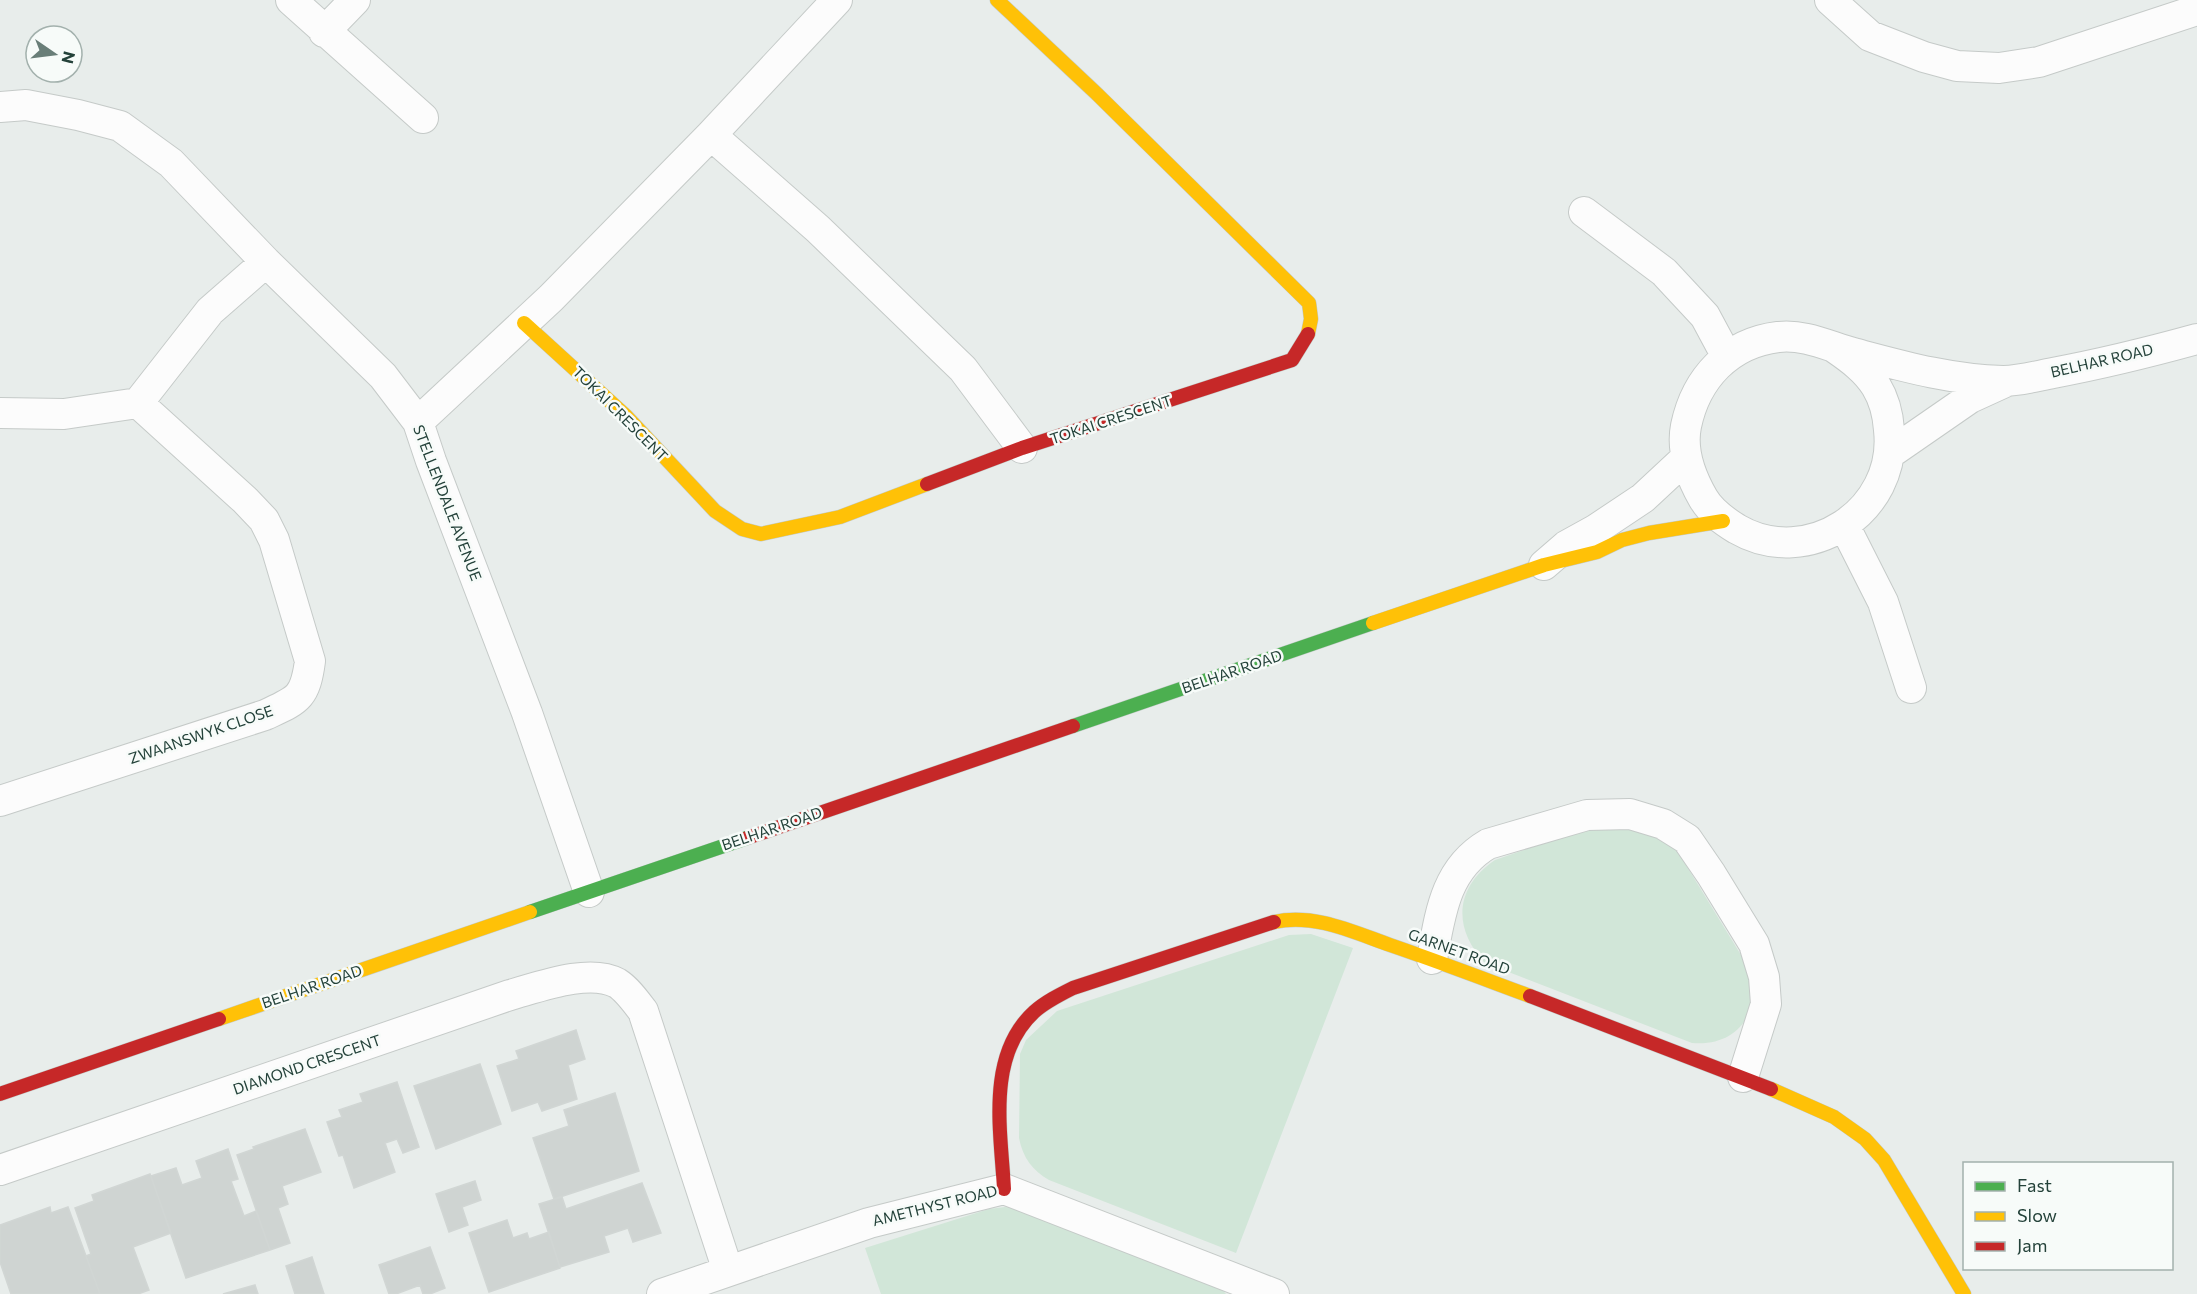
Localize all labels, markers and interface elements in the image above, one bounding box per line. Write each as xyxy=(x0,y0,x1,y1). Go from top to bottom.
north arrow xyxy=(24,24,84,84)
text: N xyxy=(58,50,80,66)
street label: BELHAR ROAD xyxy=(2049,339,2155,381)
street label: TOKAI CRESCENT xyxy=(569,362,672,465)
street label: TOKAI CRESCENT xyxy=(1048,391,1174,447)
street label: STELLENDALE AVENUE xyxy=(410,422,486,583)
street label: BELHAR ROAD xyxy=(1179,645,1284,697)
street label: ZWAANSWYK CLOSE xyxy=(126,701,275,767)
street label: BELHAR ROAD xyxy=(719,802,824,854)
street label: GARNET ROAD xyxy=(1406,924,1513,978)
street label: BELHAR ROAD xyxy=(259,960,364,1012)
street label: DIAMOND CRESCENT xyxy=(230,1030,383,1098)
legend xyxy=(1963,1162,2173,1270)
text: Fast xyxy=(2017,1174,2052,1196)
street label: AMETHYST ROAD xyxy=(870,1181,999,1229)
text: Slow xyxy=(2017,1204,2057,1226)
text: Jam xyxy=(2017,1234,2047,1256)

